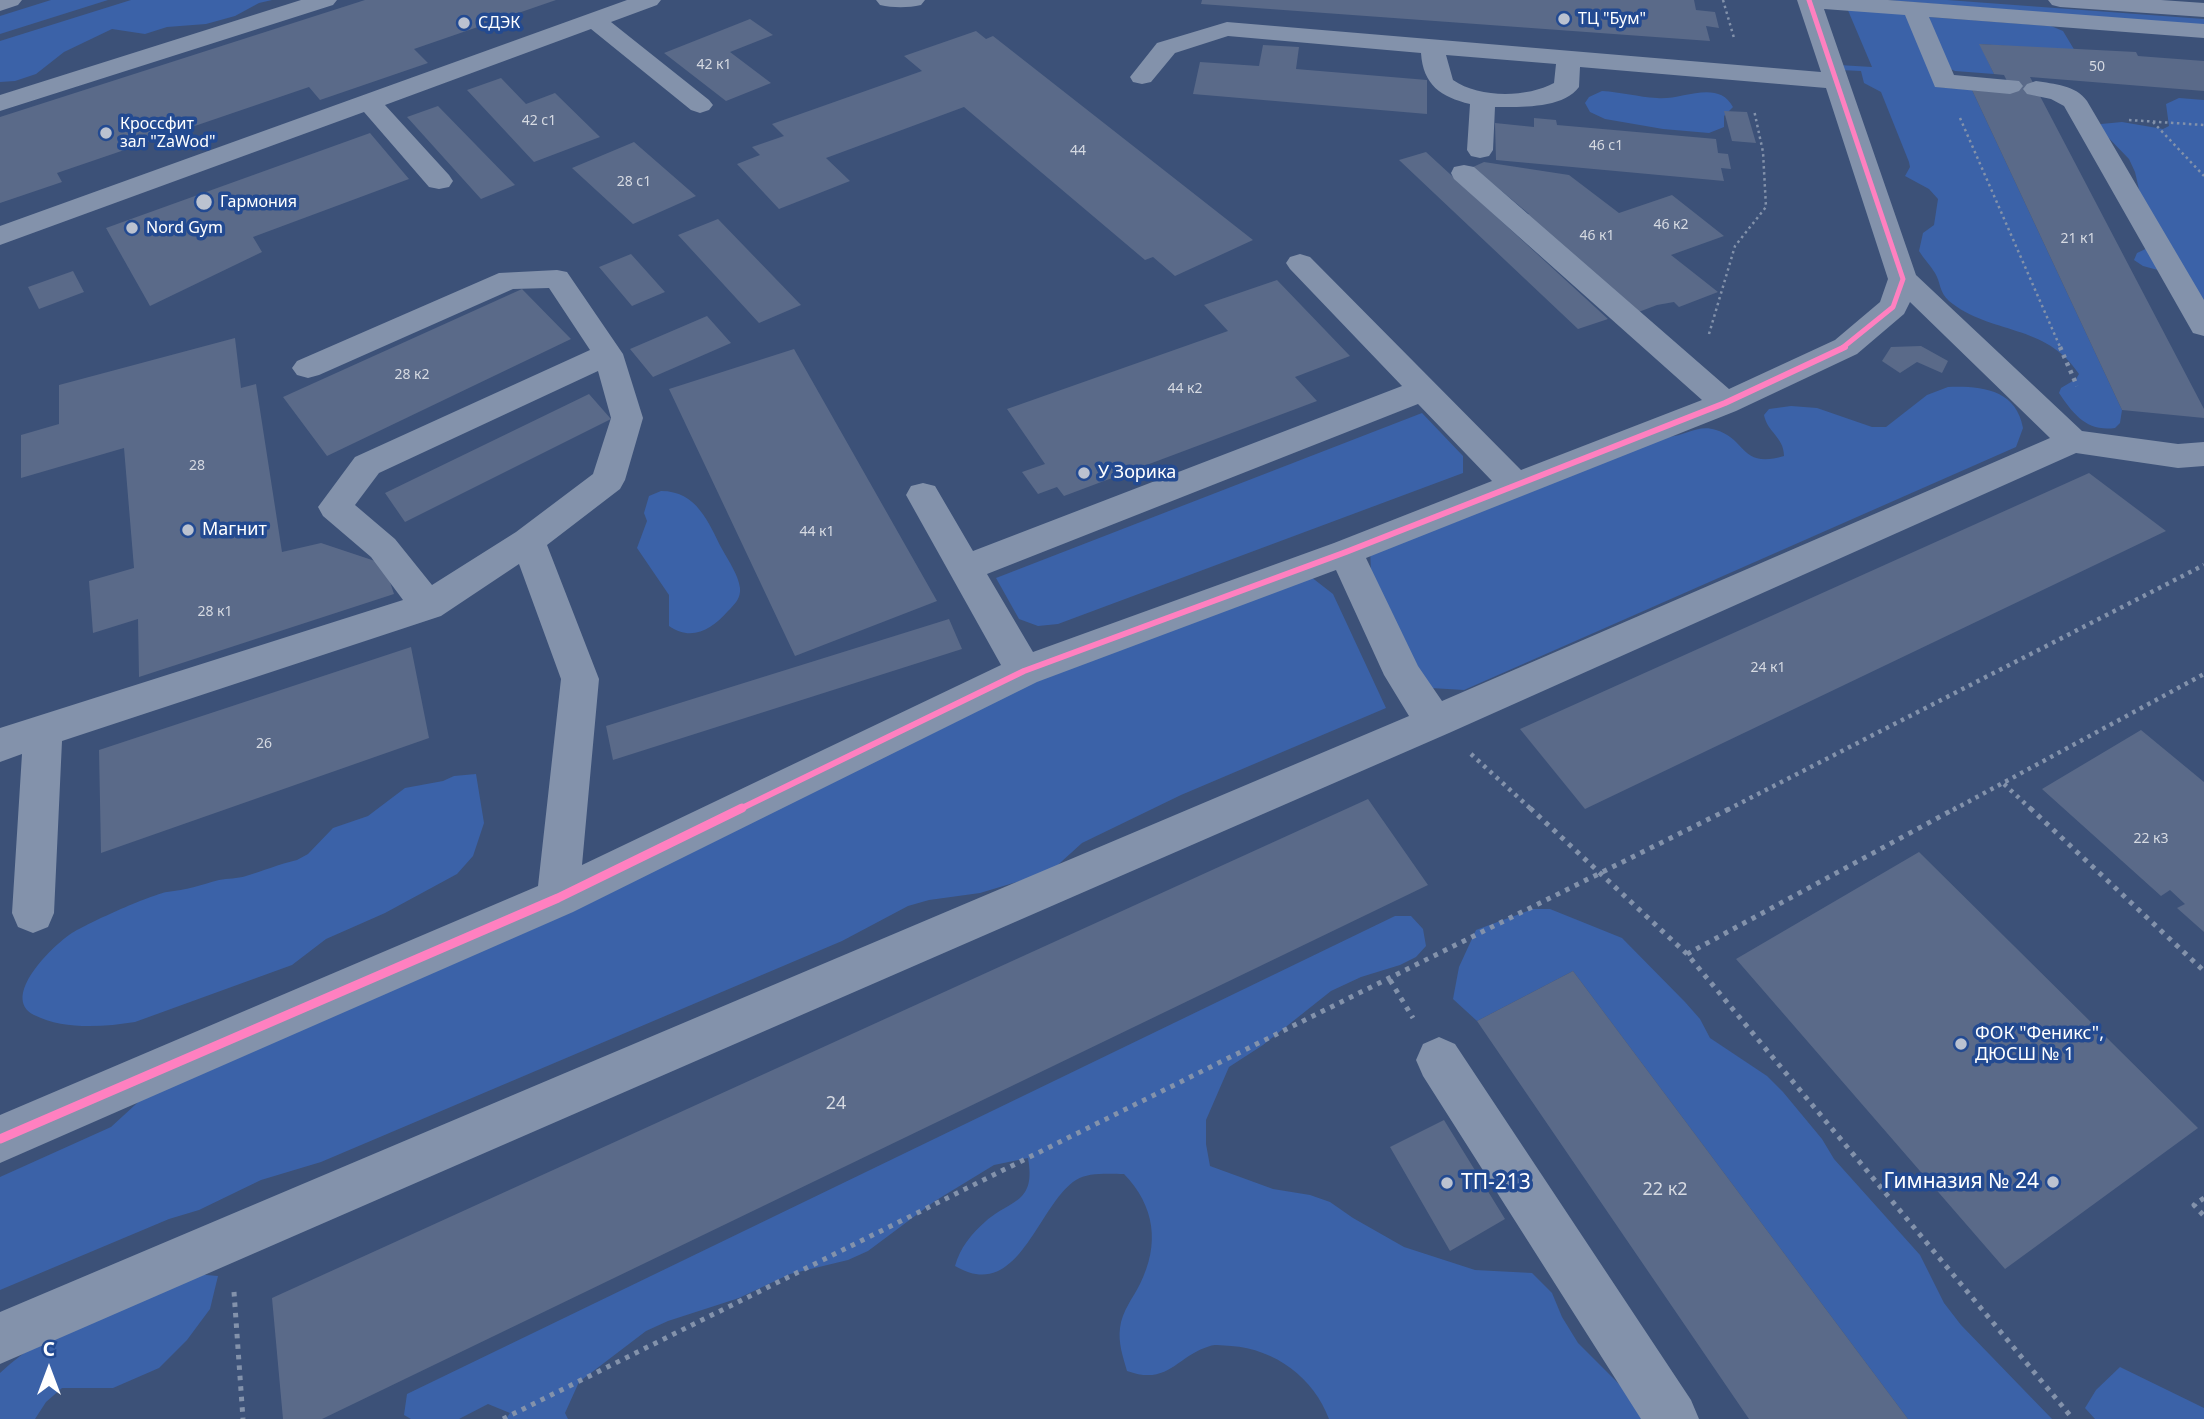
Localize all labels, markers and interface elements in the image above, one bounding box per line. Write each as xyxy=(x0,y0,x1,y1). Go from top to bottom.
place label: ТЦ "Бум" xyxy=(1578,9,1646,29)
marker: ТЦ "Бум" xyxy=(1556,11,1572,27)
place label: СДЭК xyxy=(478,13,520,33)
marker: СДЭК xyxy=(456,15,472,31)
house number: 42 к1 xyxy=(696,57,732,73)
house number: 50 xyxy=(2089,59,2105,75)
house number: 42 с1 xyxy=(522,113,556,129)
place label: Кроссфит зал "ZaWod" xyxy=(120,114,216,152)
marker: Кроссфит зал "ZaWod" xyxy=(98,125,114,141)
house number: 46 с1 xyxy=(1589,138,1623,154)
house number: 44 xyxy=(1070,143,1086,159)
house number: 28 с1 xyxy=(617,174,651,190)
marker: Гармония xyxy=(194,192,214,212)
place label: Гармония xyxy=(220,192,297,212)
house number: 46 к2 xyxy=(1653,217,1689,233)
place label: Nord Gym xyxy=(146,218,223,238)
marker: Nord Gym xyxy=(124,220,140,236)
house number: 46 к1 xyxy=(1579,228,1615,244)
house number: 21 к1 xyxy=(2060,231,2096,247)
house number: 28 к2 xyxy=(394,367,430,383)
house number: 44 к2 xyxy=(1167,381,1203,397)
house number: 28 xyxy=(189,458,205,474)
place label: У Зорика xyxy=(1098,462,1176,484)
marker: У Зорика xyxy=(1076,465,1092,481)
place label: Магнит xyxy=(202,519,267,541)
marker: Магнит xyxy=(180,522,196,538)
house number: 44 к1 xyxy=(799,524,835,540)
house number: 28 к1 xyxy=(197,604,233,620)
house number: 24 к1 xyxy=(1750,660,1786,676)
house number: 26 xyxy=(256,736,272,752)
house number: 22 к3 xyxy=(2133,831,2169,847)
place label: ФОК "Феникс", ДЮСШ № 1 xyxy=(1975,1023,2104,1066)
marker: ФОК "Феникс", ДЮСШ № 1 xyxy=(1953,1036,1969,1052)
house number: 24 xyxy=(826,1093,846,1115)
place label: Гимназия № 24 xyxy=(1883,1169,2039,1195)
place label: ТП-213 xyxy=(1461,1170,1531,1196)
marker: Гимназия № 24 xyxy=(2045,1174,2061,1190)
marker: ТП-213 xyxy=(1439,1175,1455,1191)
house number: 22 к2 xyxy=(1642,1179,1688,1201)
north arrow xyxy=(14,1335,84,1405)
text: С xyxy=(43,1336,55,1362)

